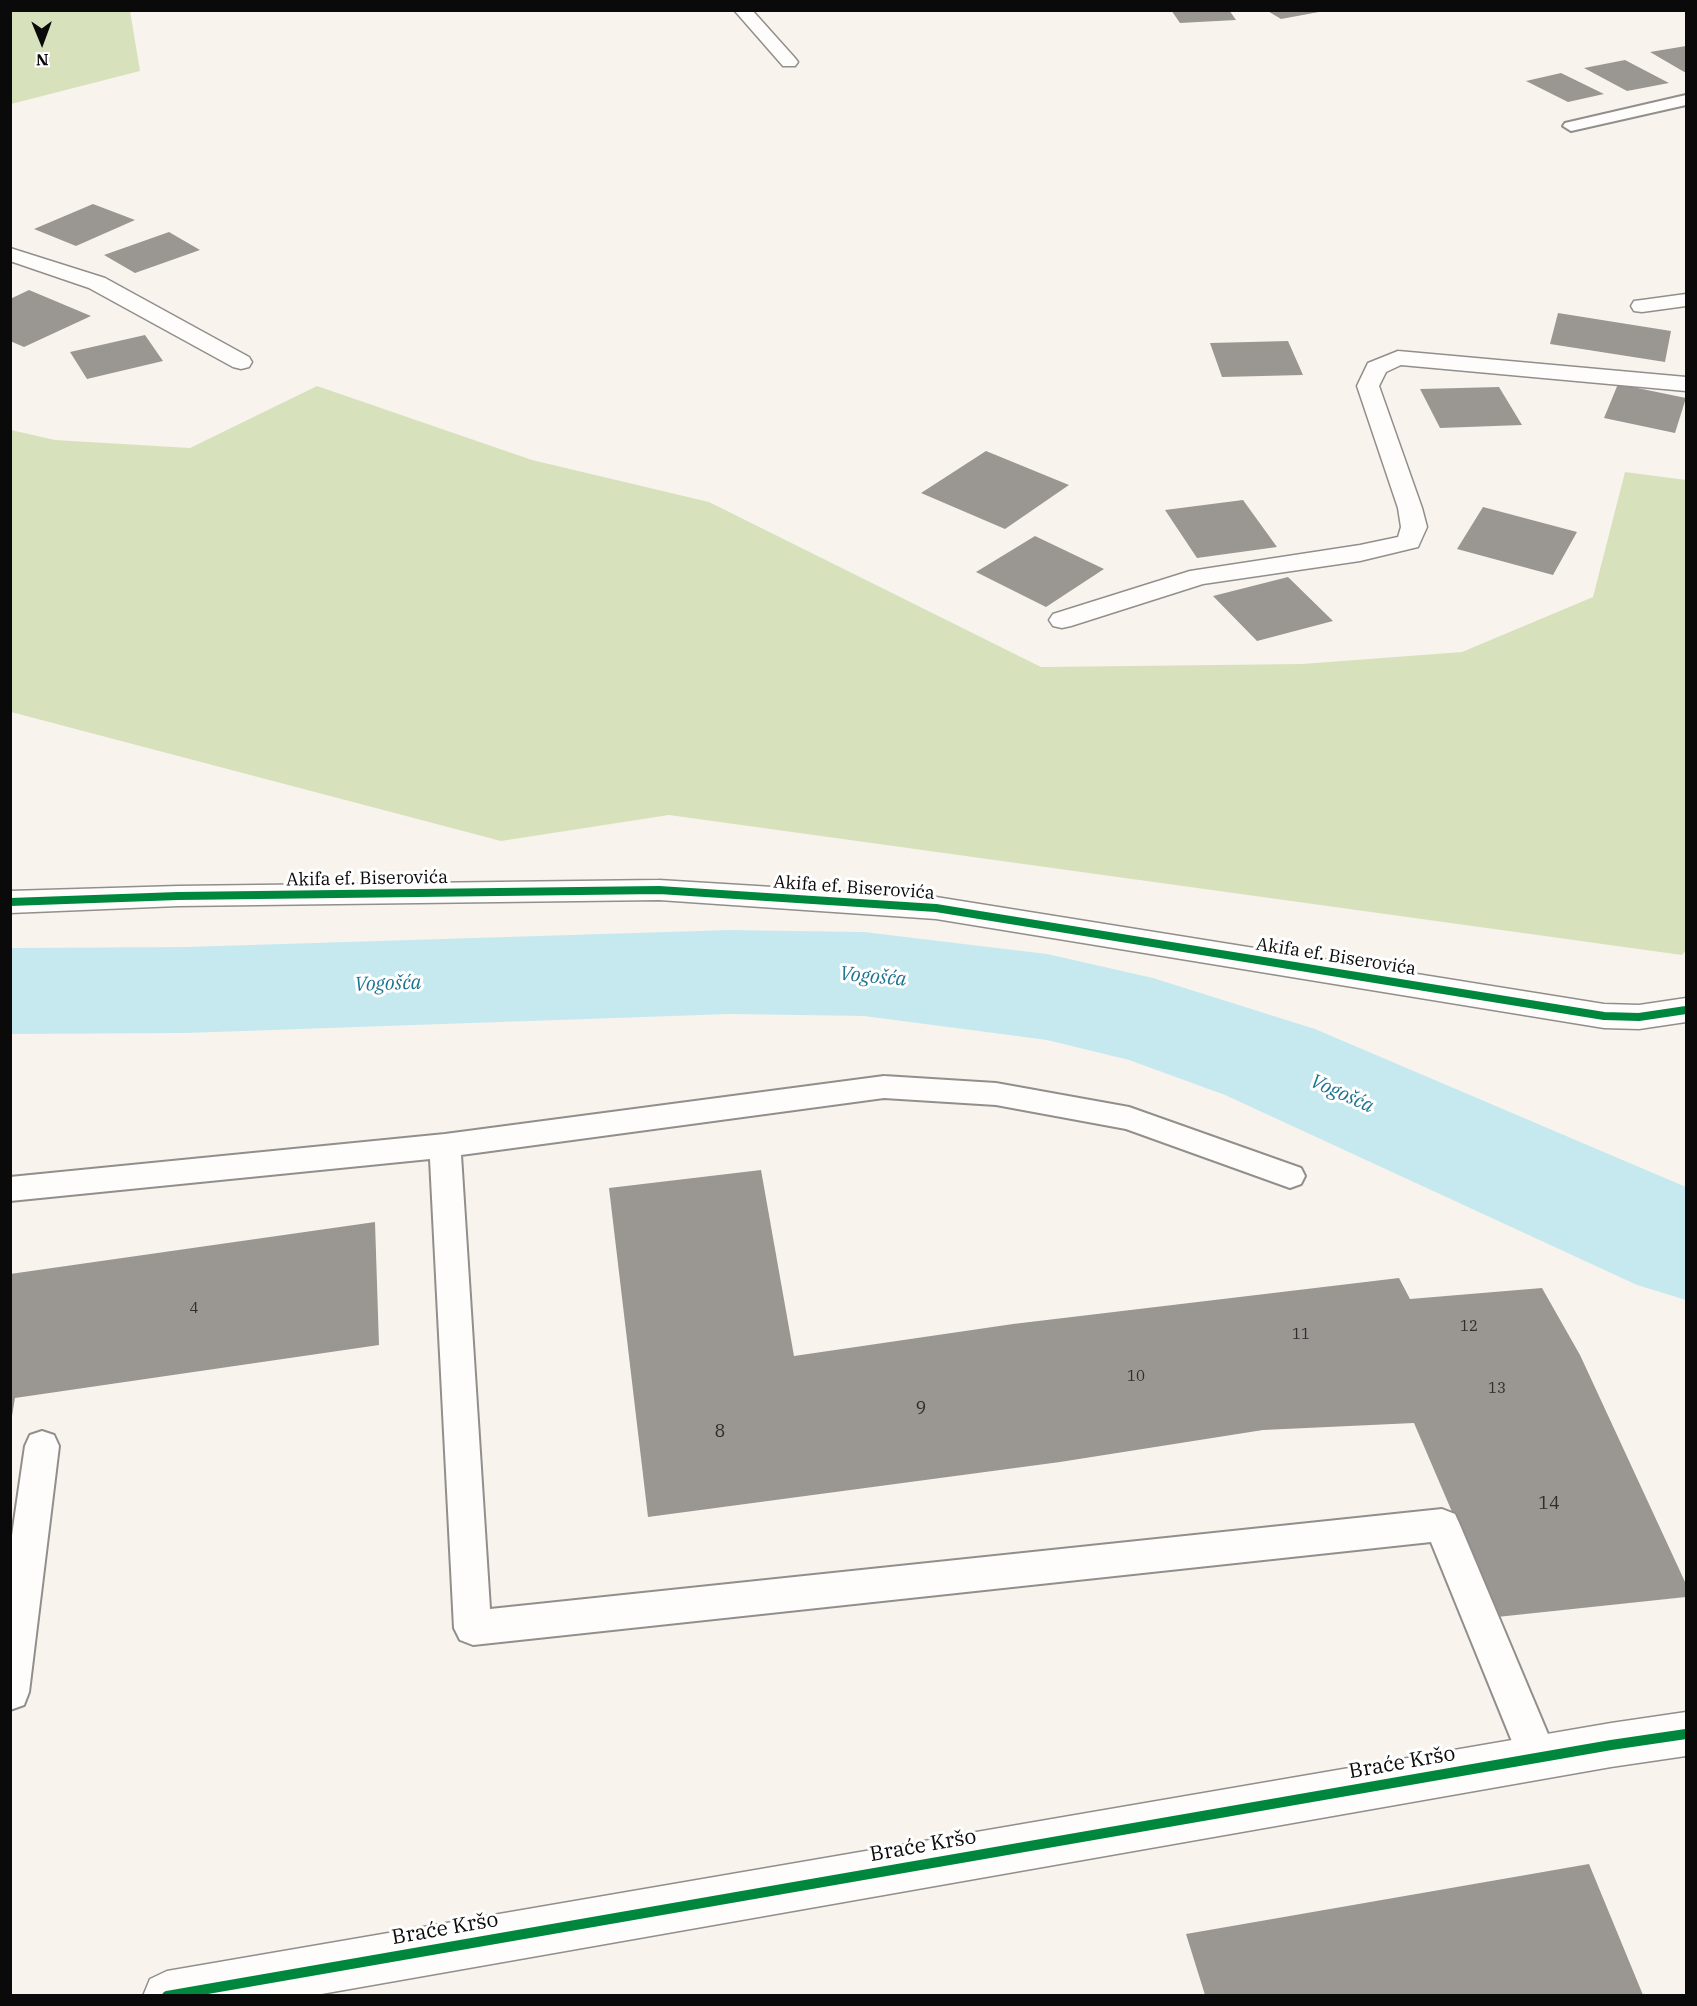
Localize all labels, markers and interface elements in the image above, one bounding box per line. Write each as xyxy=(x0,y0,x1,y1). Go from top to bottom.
north arrow xyxy=(12,12,72,72)
text: N xyxy=(36,50,49,70)
street label: Akifa ef. Biserovića xyxy=(286,867,448,891)
street label: Akifa ef. Biserovića xyxy=(773,872,935,904)
street label: Akifa ef. Biserovića xyxy=(1254,934,1418,980)
water label: Vogošća xyxy=(839,962,907,992)
water label: Vogošća xyxy=(354,971,422,997)
water label: Vogošća xyxy=(1307,1069,1377,1119)
house number: 4 xyxy=(190,1300,198,1318)
house number: 12 xyxy=(1460,1318,1478,1336)
house number: 11 xyxy=(1292,1326,1310,1344)
house number: 10 xyxy=(1127,1368,1145,1386)
house number: 13 xyxy=(1488,1380,1506,1398)
house number: 9 xyxy=(916,1398,926,1420)
house number: 8 xyxy=(715,1421,725,1443)
house number: 14 xyxy=(1538,1493,1560,1515)
street label: Braće Kršo xyxy=(1347,1741,1457,1785)
street label: Braće Kršo xyxy=(868,1824,978,1868)
street label: Braće Kršo xyxy=(390,1907,500,1951)

